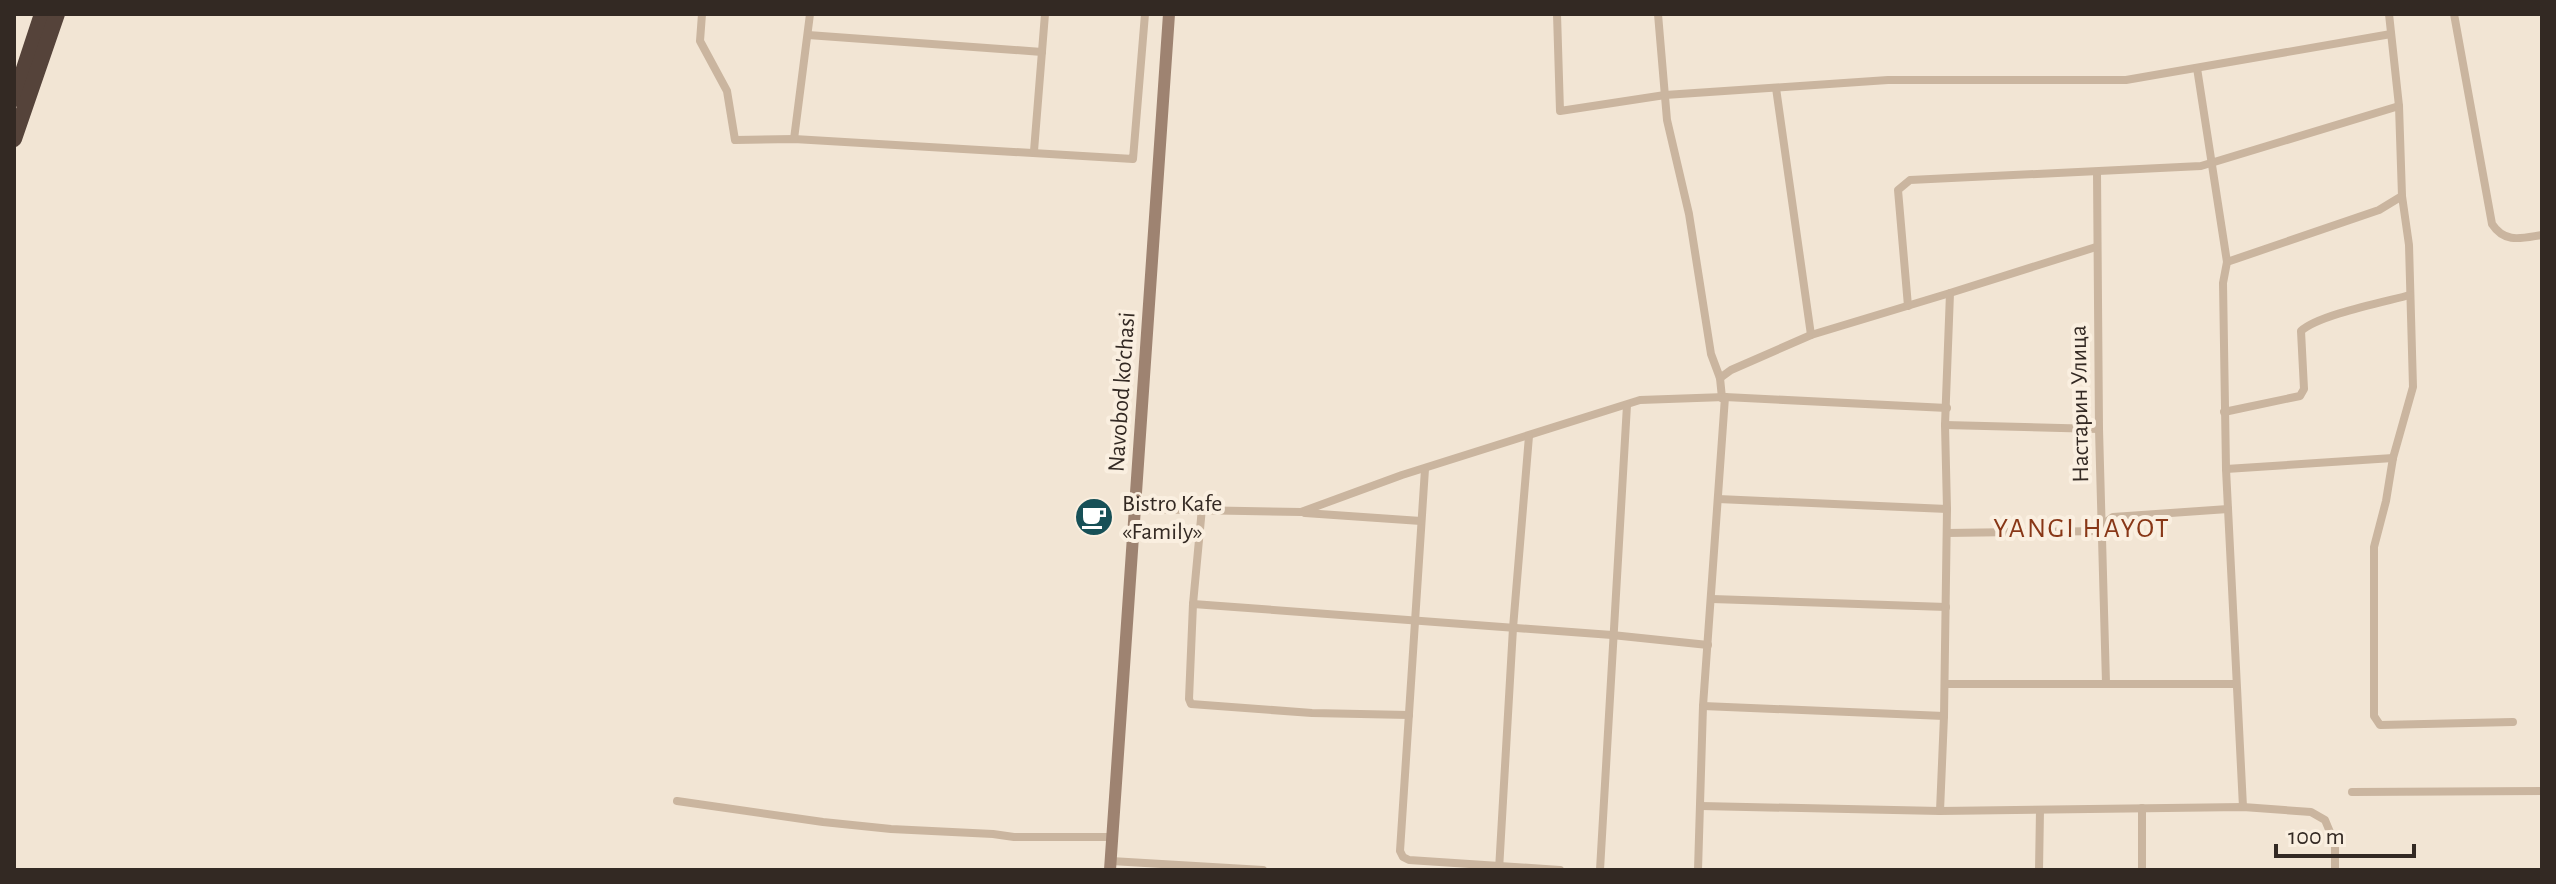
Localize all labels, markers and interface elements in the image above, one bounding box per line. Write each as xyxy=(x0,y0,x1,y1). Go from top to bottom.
street label: Navobod ko'chasi xyxy=(1104,311,1140,473)
street label: Настарин Улица xyxy=(2067,325,2093,483)
place label: Bistro Kafe «Family» xyxy=(1122,492,1222,544)
cafe icon: Bistro Kafe «Family» xyxy=(1073,496,1115,538)
district label: YANGI HAYOT xyxy=(1993,515,2171,543)
scale bar xyxy=(2276,808,2414,858)
text: 100 m xyxy=(2288,825,2345,849)

